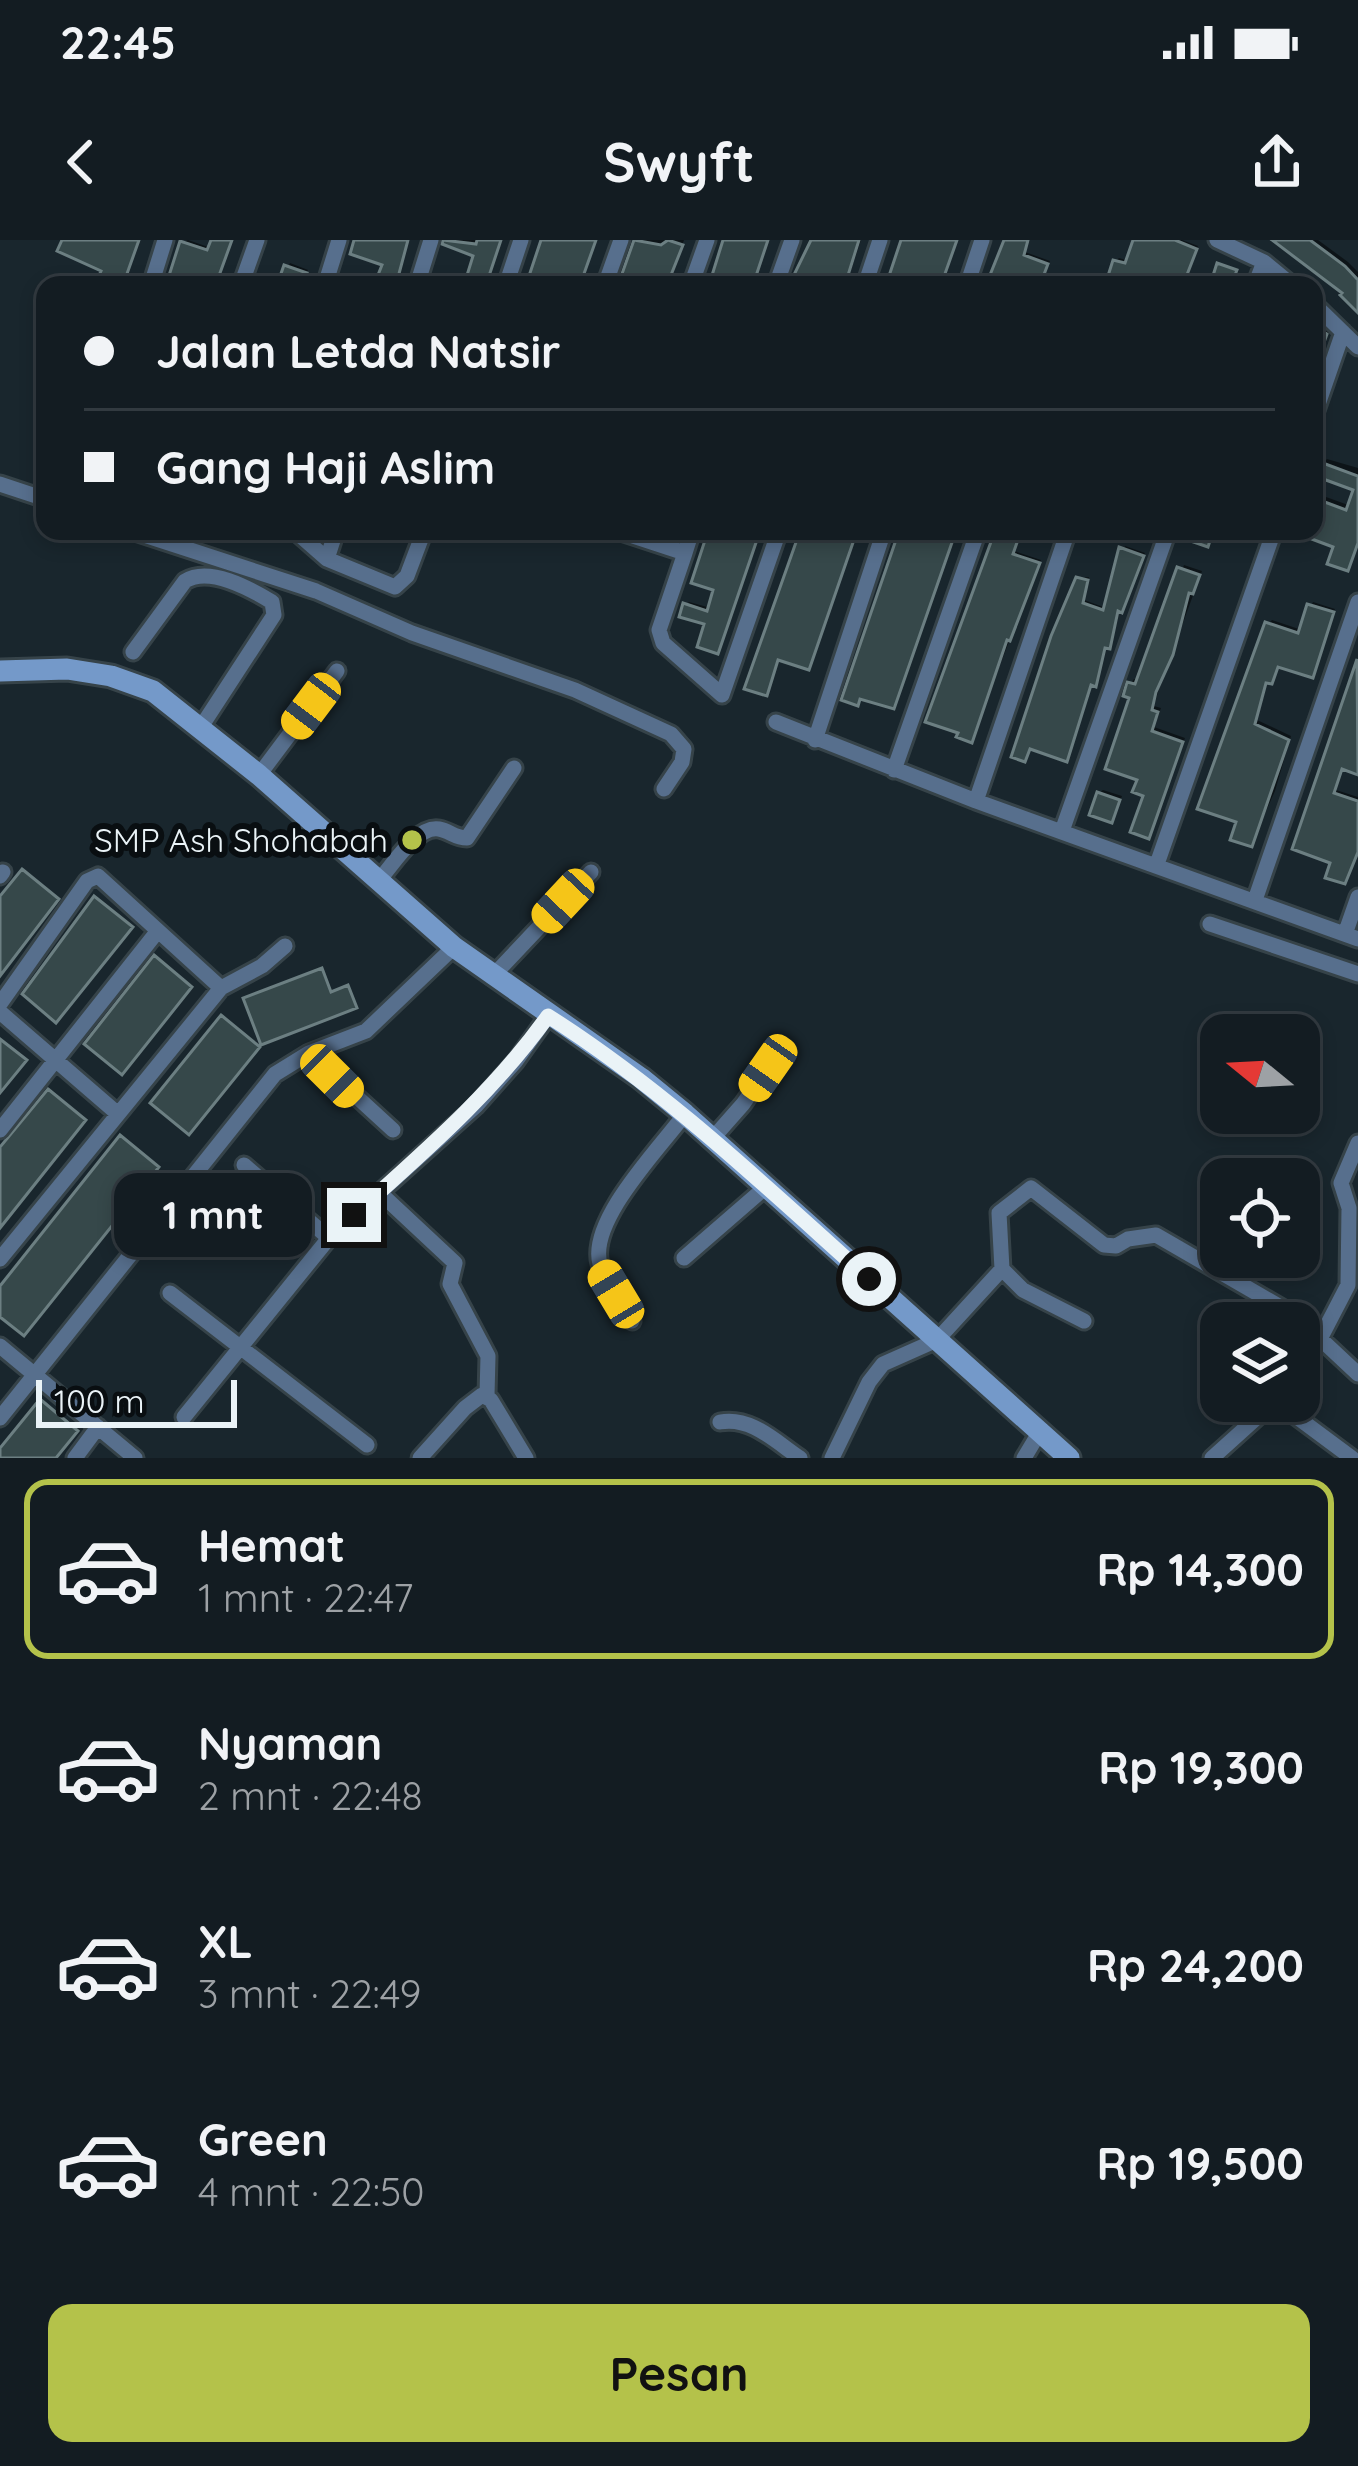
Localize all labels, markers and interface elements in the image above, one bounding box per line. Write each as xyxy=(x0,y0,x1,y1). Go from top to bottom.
text: 22:45 xyxy=(60,14,176,70)
text: Swyft xyxy=(603,128,755,196)
icon: back xyxy=(48,129,114,195)
icon: share xyxy=(1244,129,1310,195)
text: Jalan Letda Natsir xyxy=(156,323,561,379)
text: Gang Haji Aslim xyxy=(156,439,495,495)
car xyxy=(275,666,347,746)
place label: SMP Ash Shohabah xyxy=(94,819,388,860)
marker: SMP Ash Shohabah xyxy=(399,827,425,853)
car xyxy=(525,862,601,940)
north arrow xyxy=(1200,1014,1320,1134)
map controls xyxy=(1200,1014,1320,1422)
car xyxy=(733,1028,803,1108)
car xyxy=(294,1038,370,1114)
button: locate xyxy=(1200,1158,1320,1278)
callout: 1 mnt xyxy=(114,1173,312,1257)
route end xyxy=(327,1188,381,1242)
text: 1 mnt xyxy=(162,1190,264,1239)
route start xyxy=(842,1252,896,1306)
car xyxy=(582,1254,650,1334)
button: layers xyxy=(1200,1302,1320,1422)
scale bar xyxy=(36,1374,237,1427)
text: 100 m xyxy=(54,1380,145,1421)
icon: car xyxy=(54,1515,162,1623)
text: Hemat xyxy=(198,1517,345,1573)
text: Rp 14,300 xyxy=(1096,1541,1304,1597)
text: 1 mnt · 22:47 xyxy=(198,1573,413,1622)
icon: car xyxy=(54,1713,162,1821)
text: Nyaman xyxy=(198,1715,382,1771)
text: Rp 19,300 xyxy=(1098,1739,1304,1795)
text: 2 mnt · 22:48 xyxy=(198,1771,423,1820)
icon: car xyxy=(54,1911,162,2019)
text: XL xyxy=(198,1913,253,1969)
text: Rp 24,200 xyxy=(1087,1937,1304,1993)
text: 3 mnt · 22:49 xyxy=(198,1969,421,2018)
icon: car xyxy=(54,2109,162,2217)
text: Green xyxy=(198,2111,328,2167)
text: Rp 19,500 xyxy=(1097,2135,1304,2191)
text: 4 mnt · 22:50 xyxy=(198,2167,424,2216)
button: Pesan xyxy=(48,2304,1310,2442)

